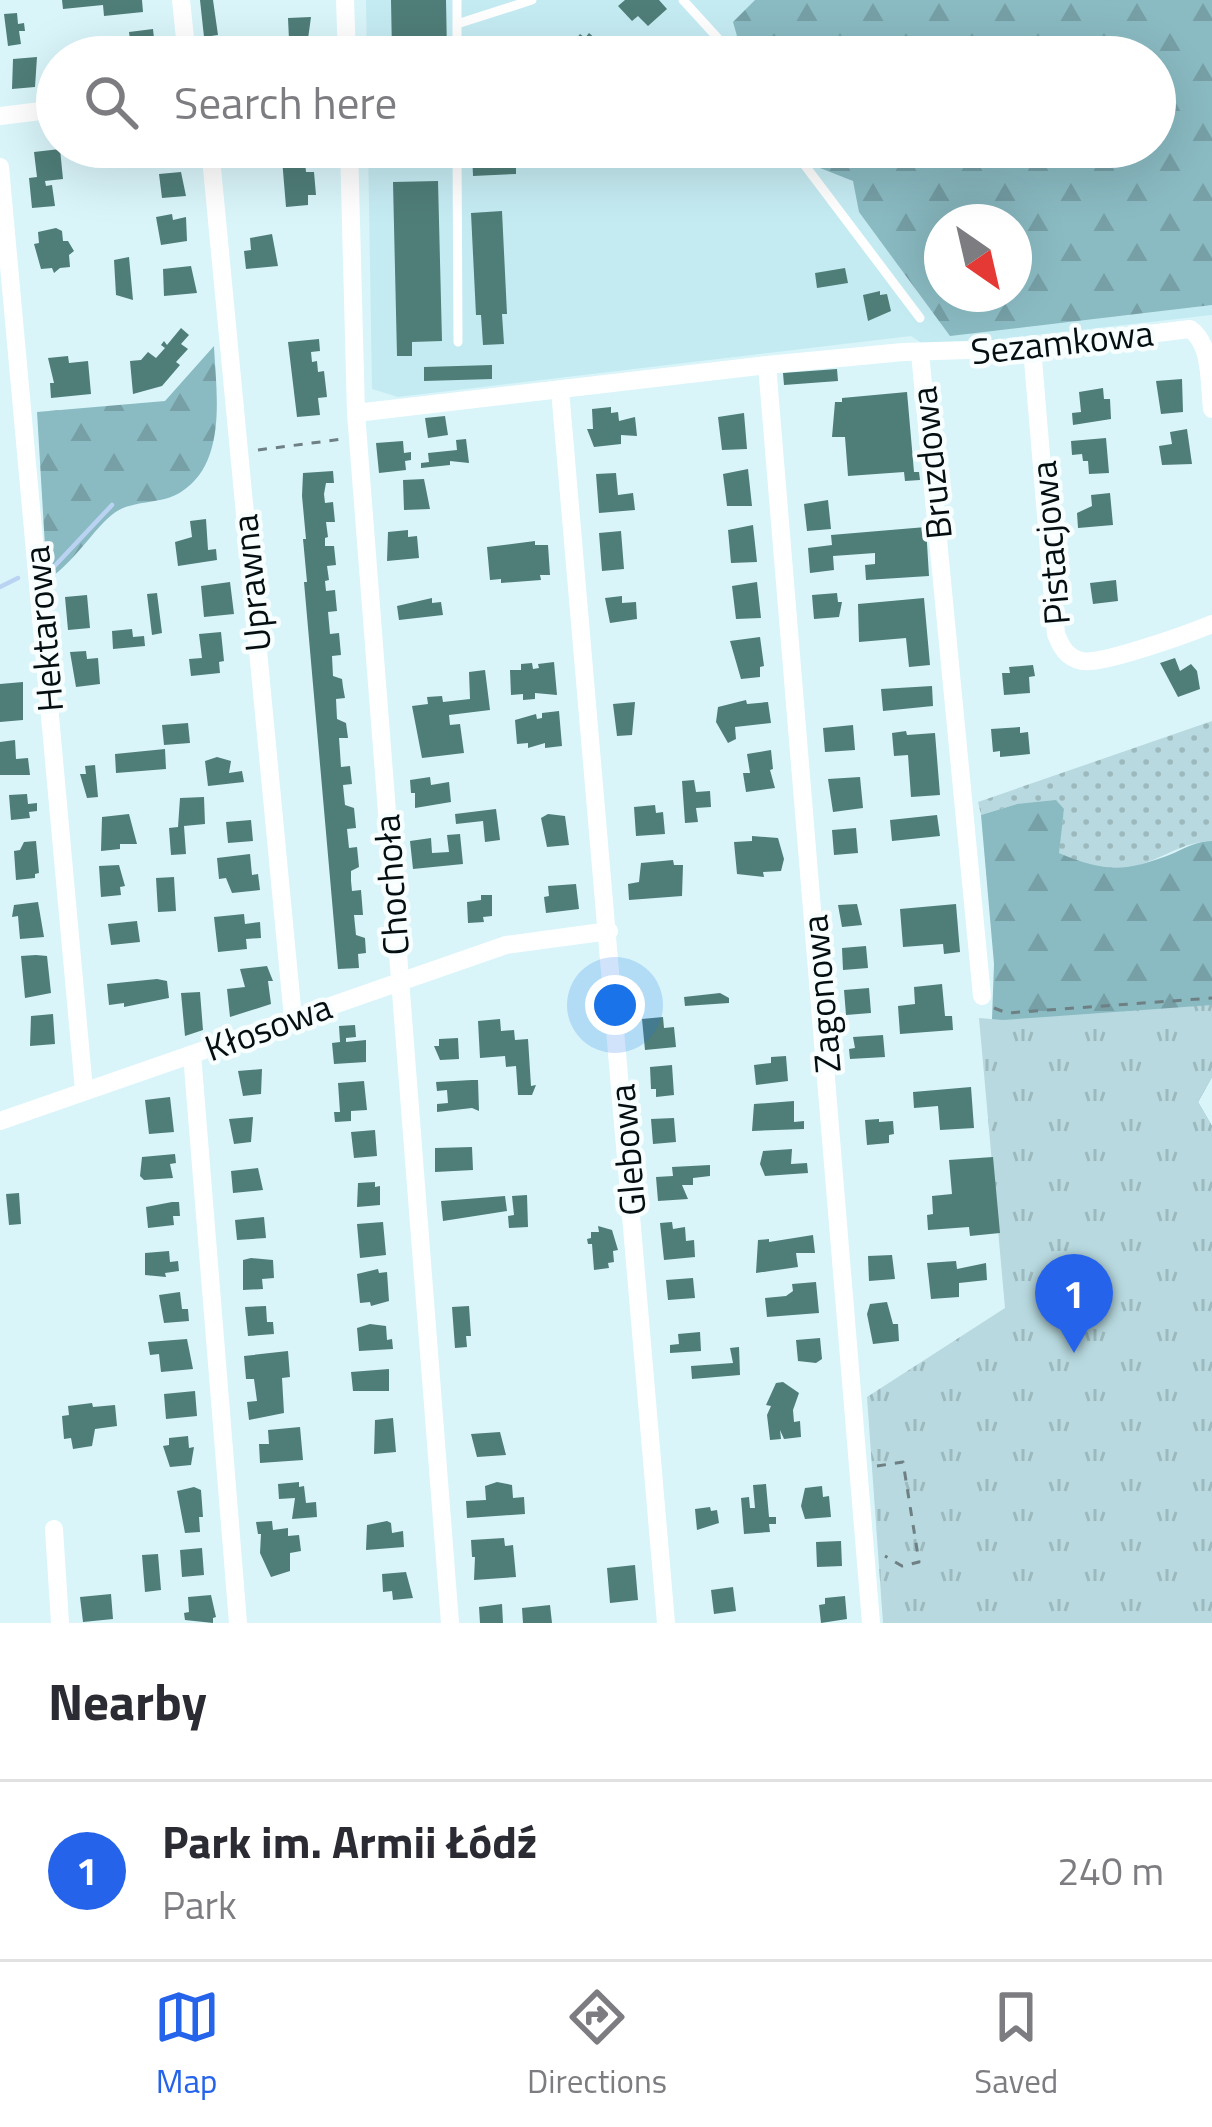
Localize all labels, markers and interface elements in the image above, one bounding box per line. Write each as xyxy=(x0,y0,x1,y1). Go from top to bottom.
search box xyxy=(36,36,1176,168)
text: Search here xyxy=(174,68,397,136)
icon: search xyxy=(78,69,144,135)
north arrow xyxy=(924,204,1032,312)
street label: Sezamkowa xyxy=(968,305,1156,378)
street label: Bruzdowa xyxy=(895,384,966,542)
street label: Pistacjowa xyxy=(1015,459,1084,627)
street label: Uprawna xyxy=(216,512,285,654)
street label: Hektarowa xyxy=(8,544,77,714)
street label: Chochoła xyxy=(358,813,423,957)
street label: Zagonowa xyxy=(786,913,855,1075)
your location xyxy=(585,975,645,1035)
street label: Kłosowa xyxy=(197,978,339,1075)
street label: Glebowa xyxy=(593,1082,660,1218)
pin: 1 xyxy=(1035,1254,1113,1353)
text: Nearby xyxy=(48,1662,207,1740)
text: Park im. Armii Łódź xyxy=(162,1807,537,1875)
text: 1 xyxy=(76,1841,98,1900)
text: 240 m xyxy=(1057,1841,1164,1900)
text: Park xyxy=(162,1875,237,1934)
tab: Map xyxy=(154,1984,220,2106)
tab: Directions xyxy=(527,1984,667,2106)
tab: Saved xyxy=(974,1984,1058,2106)

